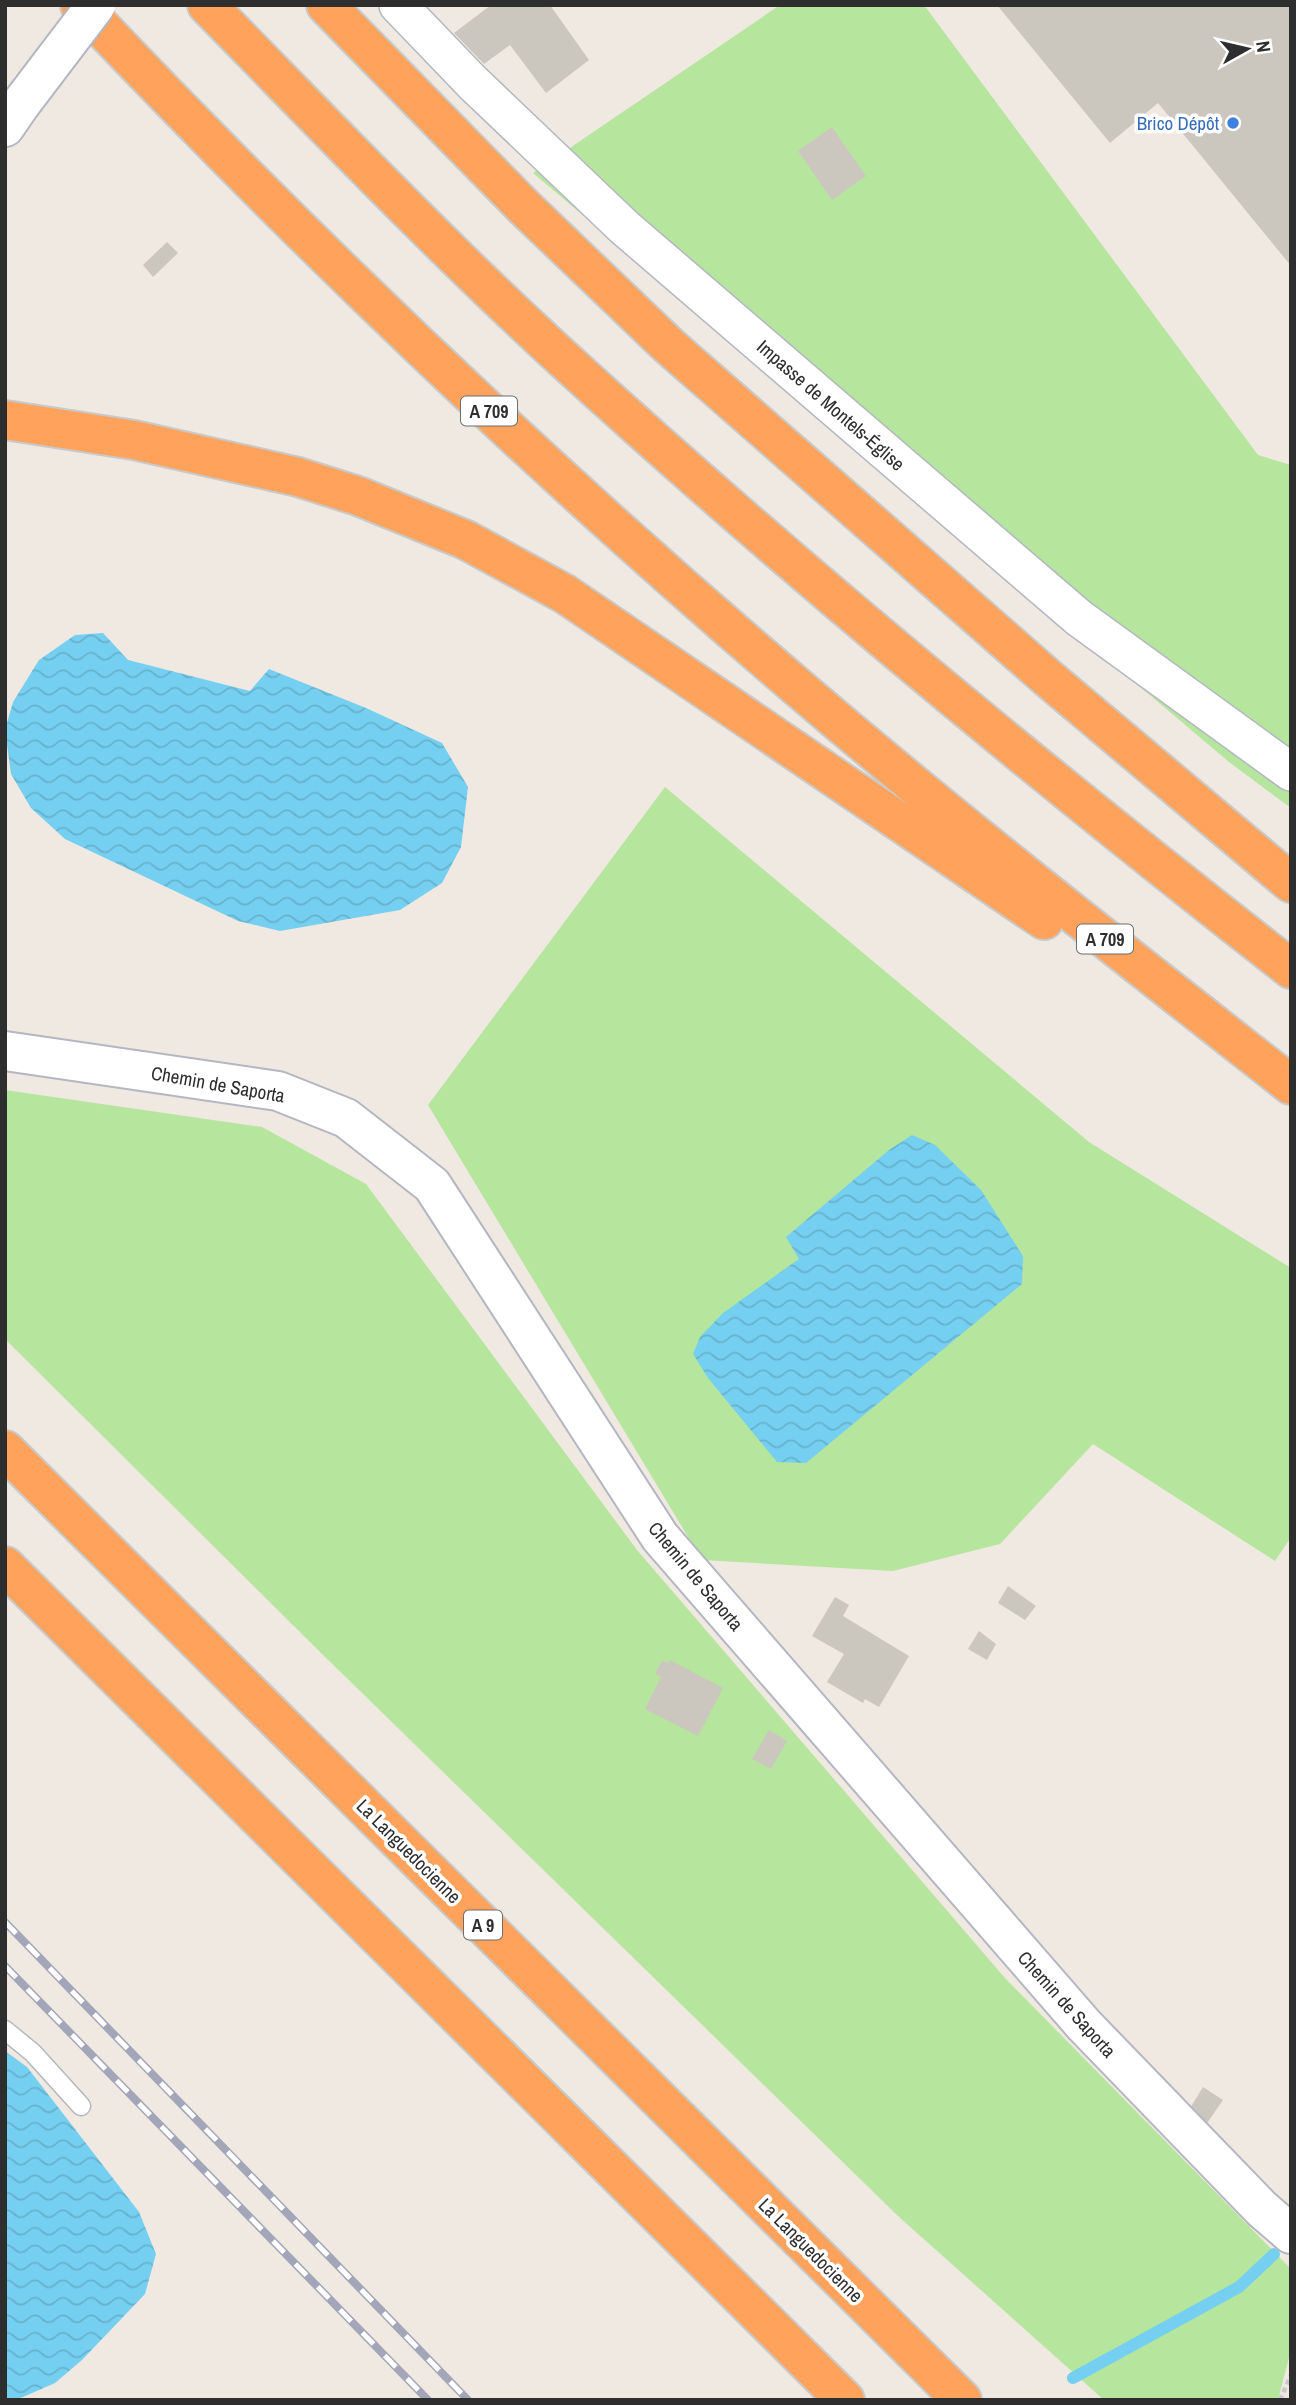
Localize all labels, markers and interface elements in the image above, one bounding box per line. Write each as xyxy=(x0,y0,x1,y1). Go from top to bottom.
north arrow xyxy=(1212,14,1282,84)
text: N xyxy=(1250,39,1277,54)
place label: Brico Dépôt xyxy=(1137,110,1220,136)
marker: Brico Dépôt xyxy=(1225,115,1241,131)
street label: Impasse de Montels-Église xyxy=(752,334,910,476)
road number: A 709 xyxy=(461,396,517,426)
road number: A 709 xyxy=(1077,924,1133,954)
street label: Chemin de Saporta xyxy=(149,1059,287,1109)
street label: Chemin de Saporta xyxy=(643,1516,750,1636)
street label: La Languedocienne xyxy=(351,1793,467,1909)
road number: A 9 xyxy=(464,1910,502,1940)
street label: Chemin de Saporta xyxy=(1012,1945,1122,2063)
street label: La Languedocienne xyxy=(753,2192,869,2308)

